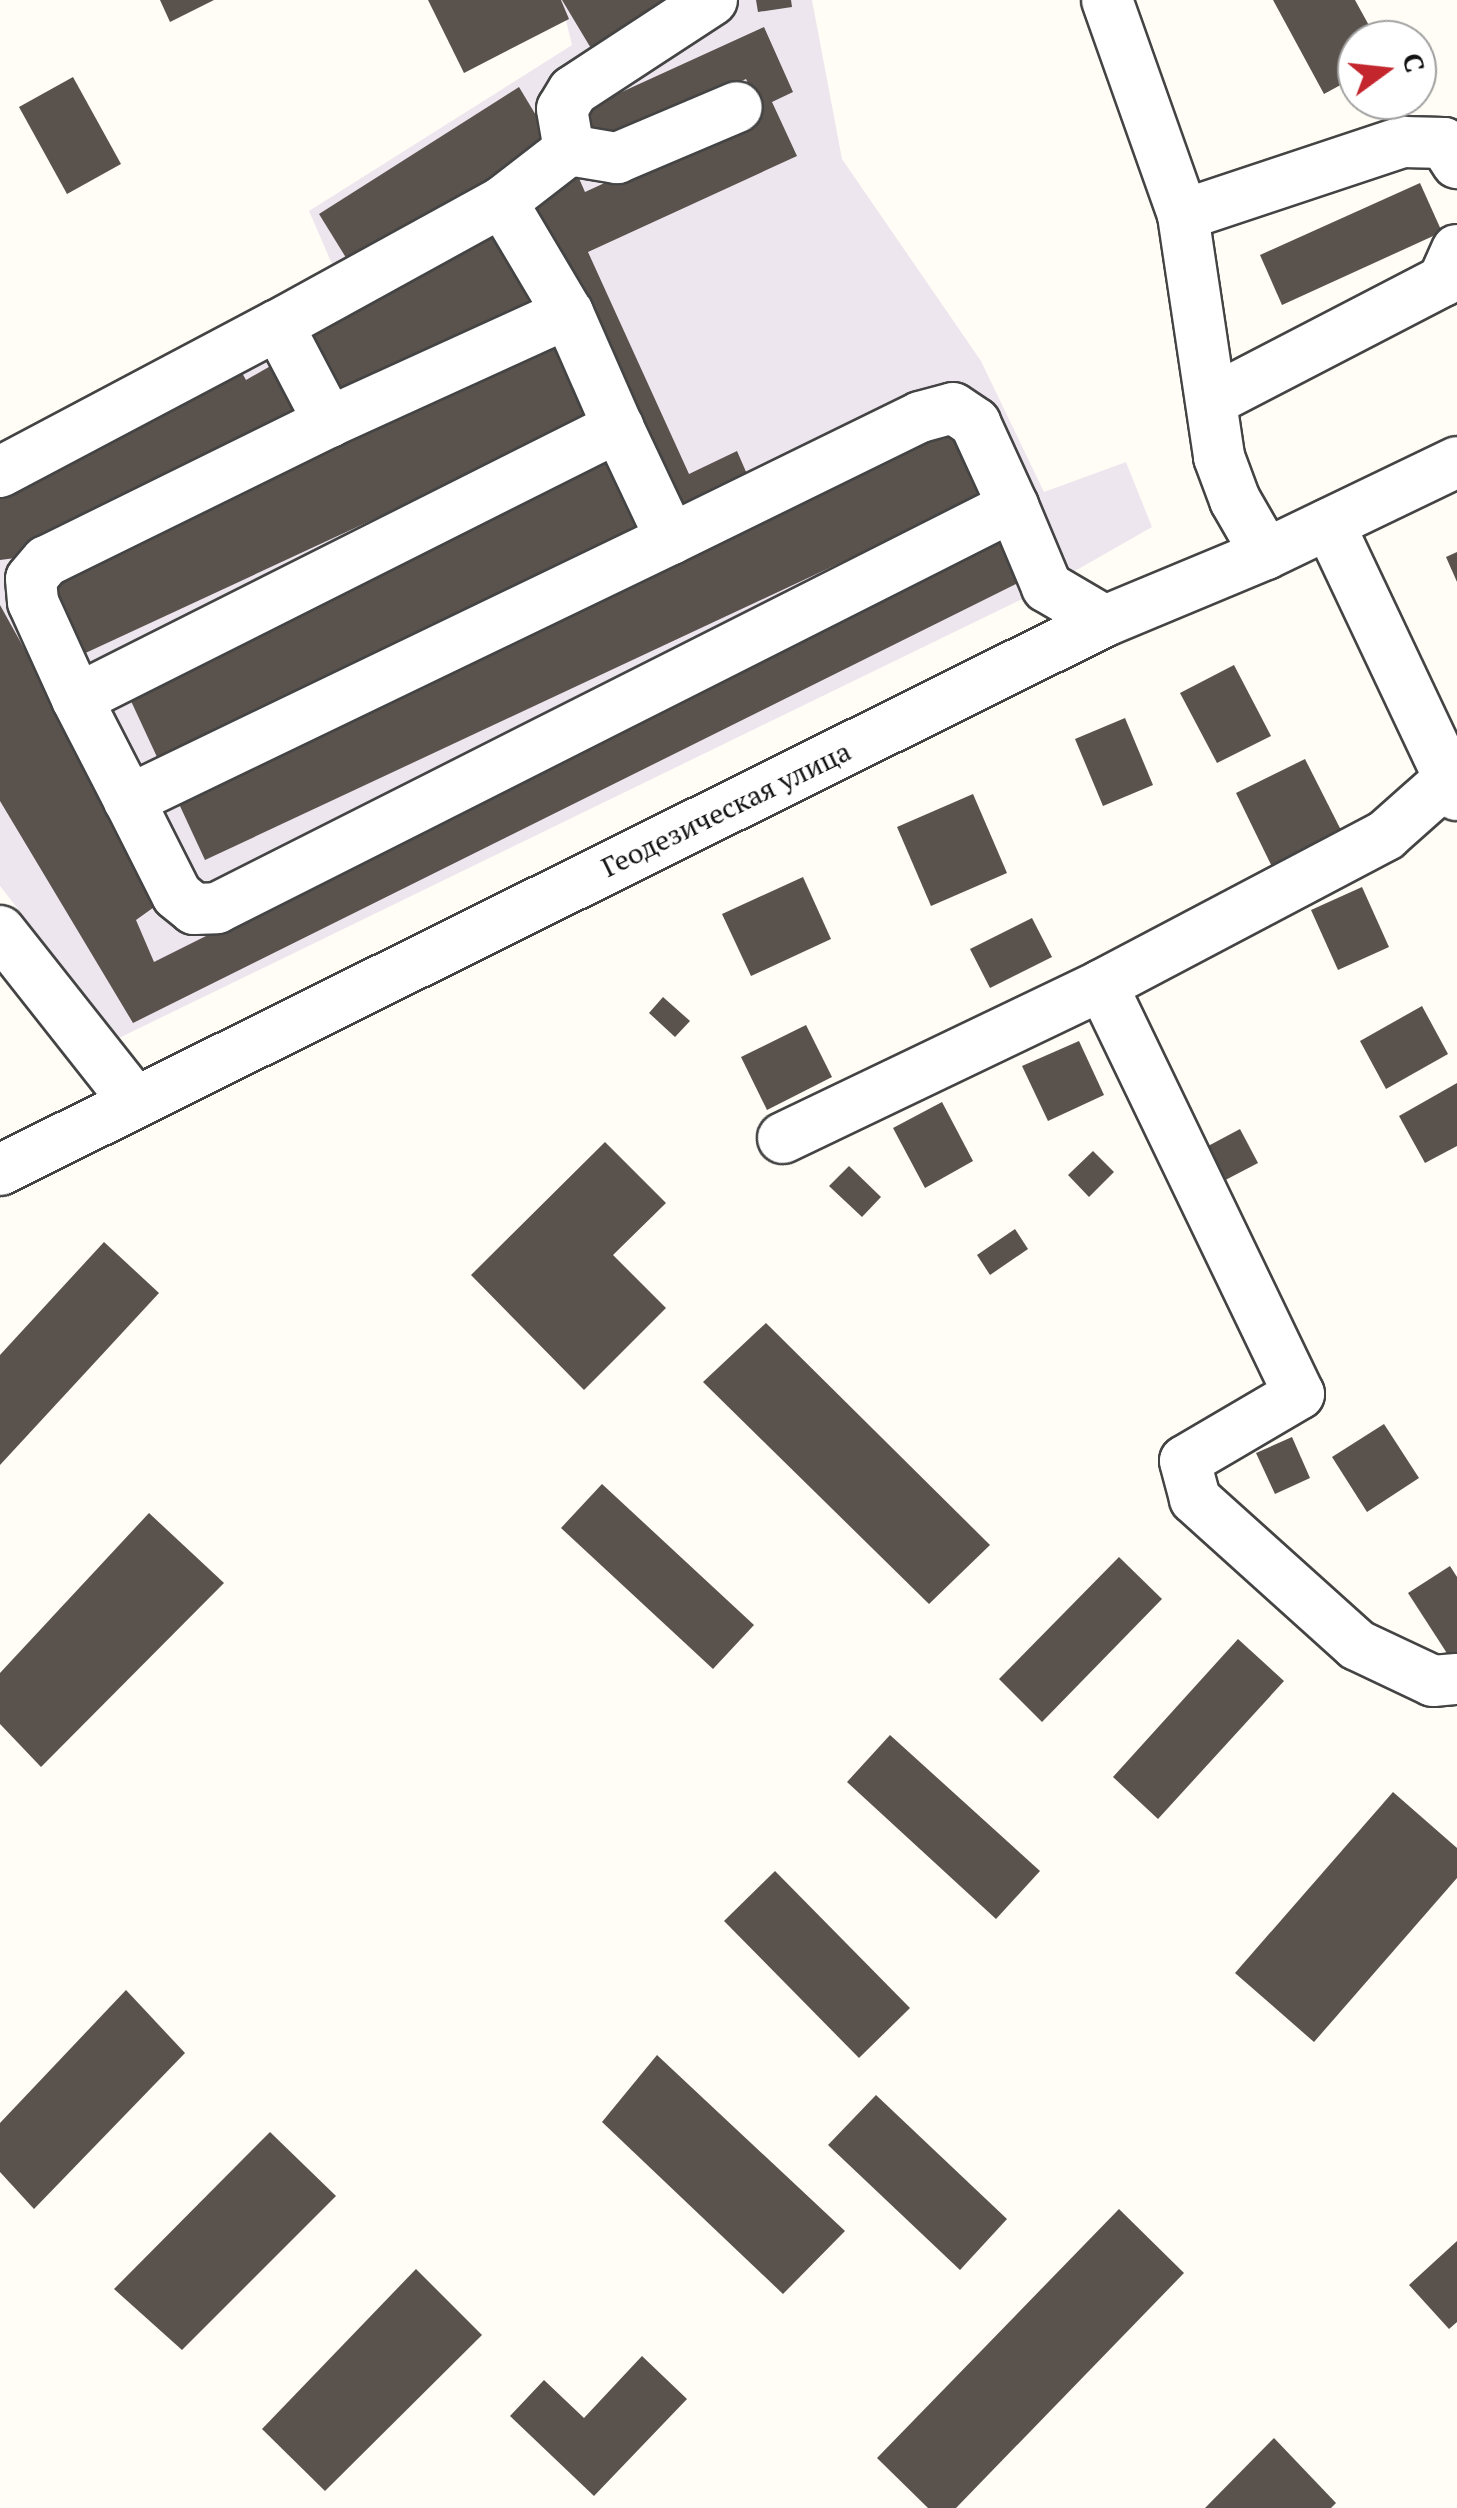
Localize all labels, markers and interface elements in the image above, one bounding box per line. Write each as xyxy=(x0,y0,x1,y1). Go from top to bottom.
north arrow xyxy=(1337,20,1437,120)
text: С xyxy=(1394,49,1435,76)
street label: Геодезическая улица xyxy=(596,734,856,884)

